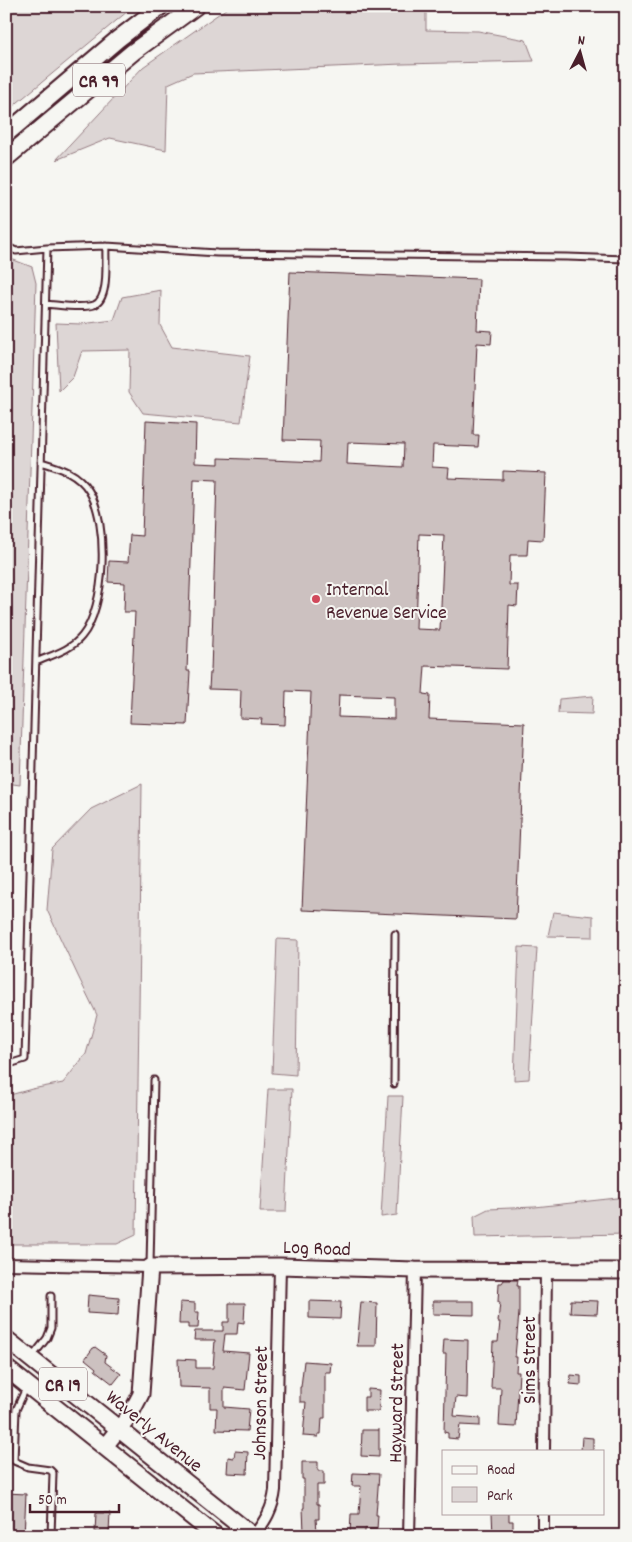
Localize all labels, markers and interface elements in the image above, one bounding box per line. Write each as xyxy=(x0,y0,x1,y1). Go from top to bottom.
north arrow xyxy=(554,28,604,78)
text: N xyxy=(577,31,586,51)
road number: CR 99 xyxy=(73,64,125,96)
place label: Internal Revenue Service xyxy=(326,577,447,628)
marker: Internal Revenue Service xyxy=(310,593,322,605)
street label: Log Road xyxy=(283,1235,351,1265)
street label: Sims Street xyxy=(517,1316,545,1404)
street label: Hayward Street xyxy=(383,1343,413,1463)
street label: Johnson Street xyxy=(247,1346,277,1460)
road number: CR 19 xyxy=(39,1368,87,1400)
street label: Waverly Avenue xyxy=(99,1384,208,1480)
legend xyxy=(442,1450,604,1514)
text: Road xyxy=(487,1460,515,1482)
scale bar xyxy=(30,1482,119,1514)
text: Park xyxy=(487,1486,513,1508)
text: 50 m xyxy=(38,1490,67,1512)

